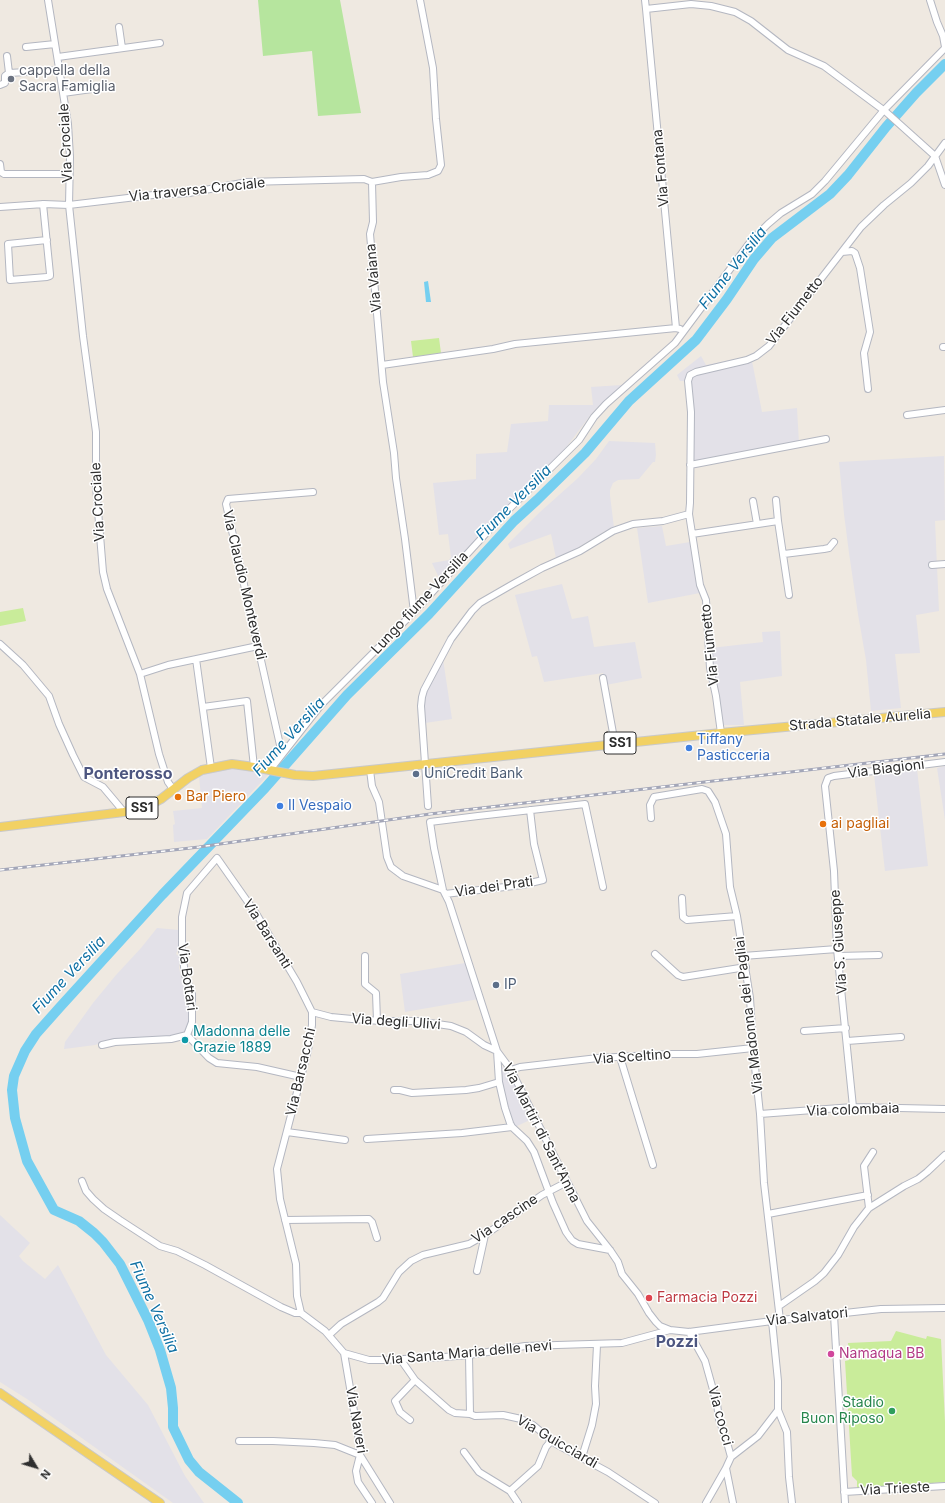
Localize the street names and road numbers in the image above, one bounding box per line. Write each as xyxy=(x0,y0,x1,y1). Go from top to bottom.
street label: Via Crociale xyxy=(56,103,76,183)
street label: Via Fontana xyxy=(649,128,673,208)
street label: Via traversa Crociale xyxy=(128,174,266,206)
street label: Via Vaiana xyxy=(363,243,385,313)
street label: Via Fiumetto xyxy=(763,273,827,349)
street label: Via Crociale xyxy=(88,462,108,542)
street label: Via Claudio Monteverdi xyxy=(219,508,269,662)
street label: Lungo fiume Versilia xyxy=(368,548,472,658)
street label: Via Fiumetto xyxy=(697,603,723,687)
street label: Strada Statale Aurelia xyxy=(788,705,932,735)
road number: SS1 xyxy=(604,732,636,754)
street label: Via Biagioni xyxy=(847,756,925,782)
road number: SS1 xyxy=(126,797,158,819)
street label: Via dei Prati xyxy=(454,873,534,901)
street label: Via S. Giuseppe xyxy=(827,889,851,995)
street label: Via Barsanti xyxy=(239,896,295,972)
street label: Via Madonna dei Pagliai xyxy=(731,935,767,1095)
street label: Via Bottari xyxy=(174,942,200,1012)
street label: Via degli Ulivi xyxy=(351,1011,441,1033)
street label: Via Barsacchi xyxy=(283,1026,319,1118)
street label: Via Sceltino xyxy=(592,1046,672,1068)
street label: Via Martiri di Sant'Anna xyxy=(498,1060,584,1206)
street label: Via colombaia xyxy=(806,1100,900,1120)
street label: Via cascine xyxy=(469,1191,541,1247)
street label: Via Salvatori xyxy=(765,1304,849,1330)
street label: Via Santa Maria delle nevi xyxy=(381,1337,553,1369)
street label: Via Naveri xyxy=(342,1385,370,1455)
street label: Via cocci xyxy=(704,1385,736,1447)
street label: Via Guicciardi xyxy=(513,1412,601,1472)
street label: Via Trieste xyxy=(860,1479,930,1499)

